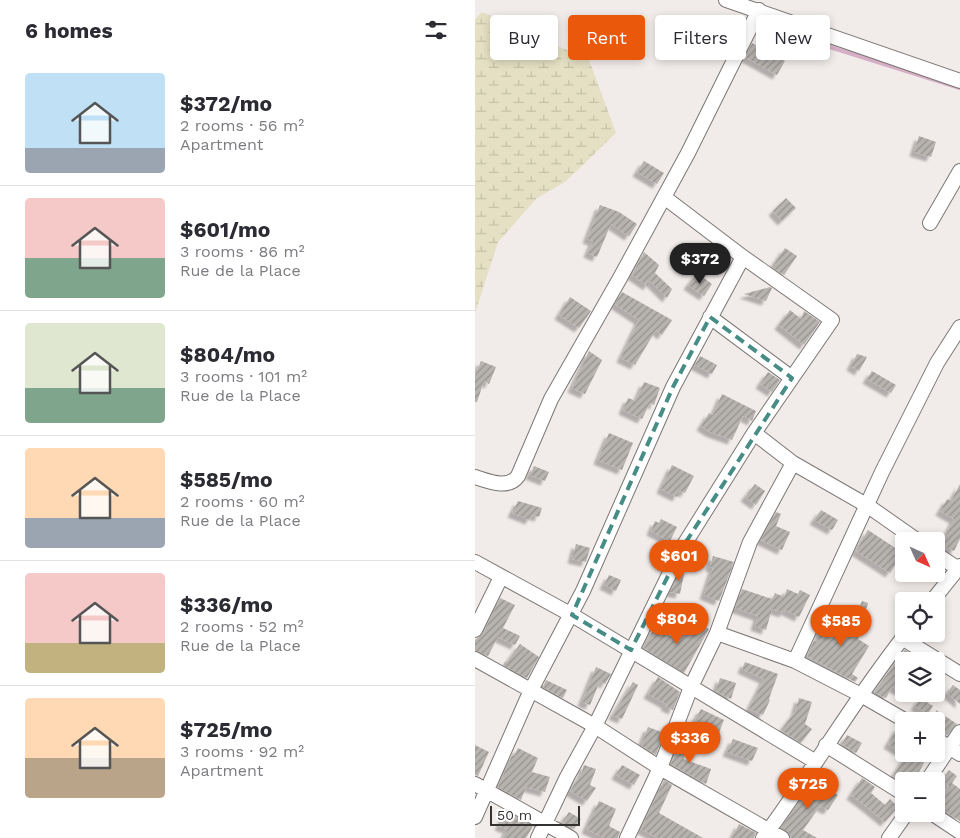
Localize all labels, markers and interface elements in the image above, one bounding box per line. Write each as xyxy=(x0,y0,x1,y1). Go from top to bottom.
chip: Buy xyxy=(490,15,558,60)
chip: Rent xyxy=(568,15,645,60)
chip: Filters xyxy=(655,15,746,60)
chip: New xyxy=(756,15,830,60)
icon: filters xyxy=(422,16,450,44)
text: 6 homes xyxy=(25,18,113,43)
text: $372/mo xyxy=(180,91,272,116)
icon: home xyxy=(65,93,125,153)
text: 2 rooms · 56 m² xyxy=(180,116,304,135)
text: Apartment xyxy=(180,135,263,154)
text: $601/mo xyxy=(180,217,270,242)
icon: home xyxy=(65,218,125,278)
text: 3 rooms · 86 m² xyxy=(180,242,305,261)
pin: $372 xyxy=(670,242,730,285)
text: $372 xyxy=(681,249,719,268)
text: Rue de la Place xyxy=(180,261,301,280)
text: $804/mo xyxy=(180,342,275,367)
icon: home xyxy=(65,343,125,403)
text: 3 rooms · 101 m² xyxy=(180,367,307,386)
text: Rue de la Place xyxy=(180,386,301,405)
text: $585/mo xyxy=(180,467,273,492)
icon: home xyxy=(65,468,125,528)
text: 2 rooms · 60 m² xyxy=(180,492,305,511)
text: Rue de la Place xyxy=(180,511,301,530)
north arrow xyxy=(895,532,945,582)
map controls xyxy=(895,532,945,822)
pin: $601 xyxy=(649,540,709,582)
text: $601 xyxy=(660,546,698,565)
text: $336/mo xyxy=(180,592,273,617)
button: locate xyxy=(895,592,945,642)
icon: home xyxy=(65,593,125,653)
pin: $804 xyxy=(647,602,707,645)
pin: $585 xyxy=(811,604,871,647)
text: $804 xyxy=(657,609,697,628)
text: $585 xyxy=(822,611,860,630)
text: 2 rooms · 52 m² xyxy=(180,617,304,636)
text: Rue de la Place xyxy=(180,636,301,655)
button: layers xyxy=(895,652,945,702)
button: + xyxy=(895,712,945,762)
text: $725/mo xyxy=(180,717,272,742)
icon: home xyxy=(65,718,125,778)
pin: $336 xyxy=(660,722,720,764)
text: $336 xyxy=(670,728,710,747)
text: 3 rooms · 92 m² xyxy=(180,742,304,761)
text: Apartment xyxy=(180,761,263,780)
pin: $725 xyxy=(778,768,838,810)
button: − xyxy=(895,772,945,822)
text: $725 xyxy=(789,774,827,793)
scale bar xyxy=(490,803,580,826)
text: 50 m xyxy=(497,807,532,823)

